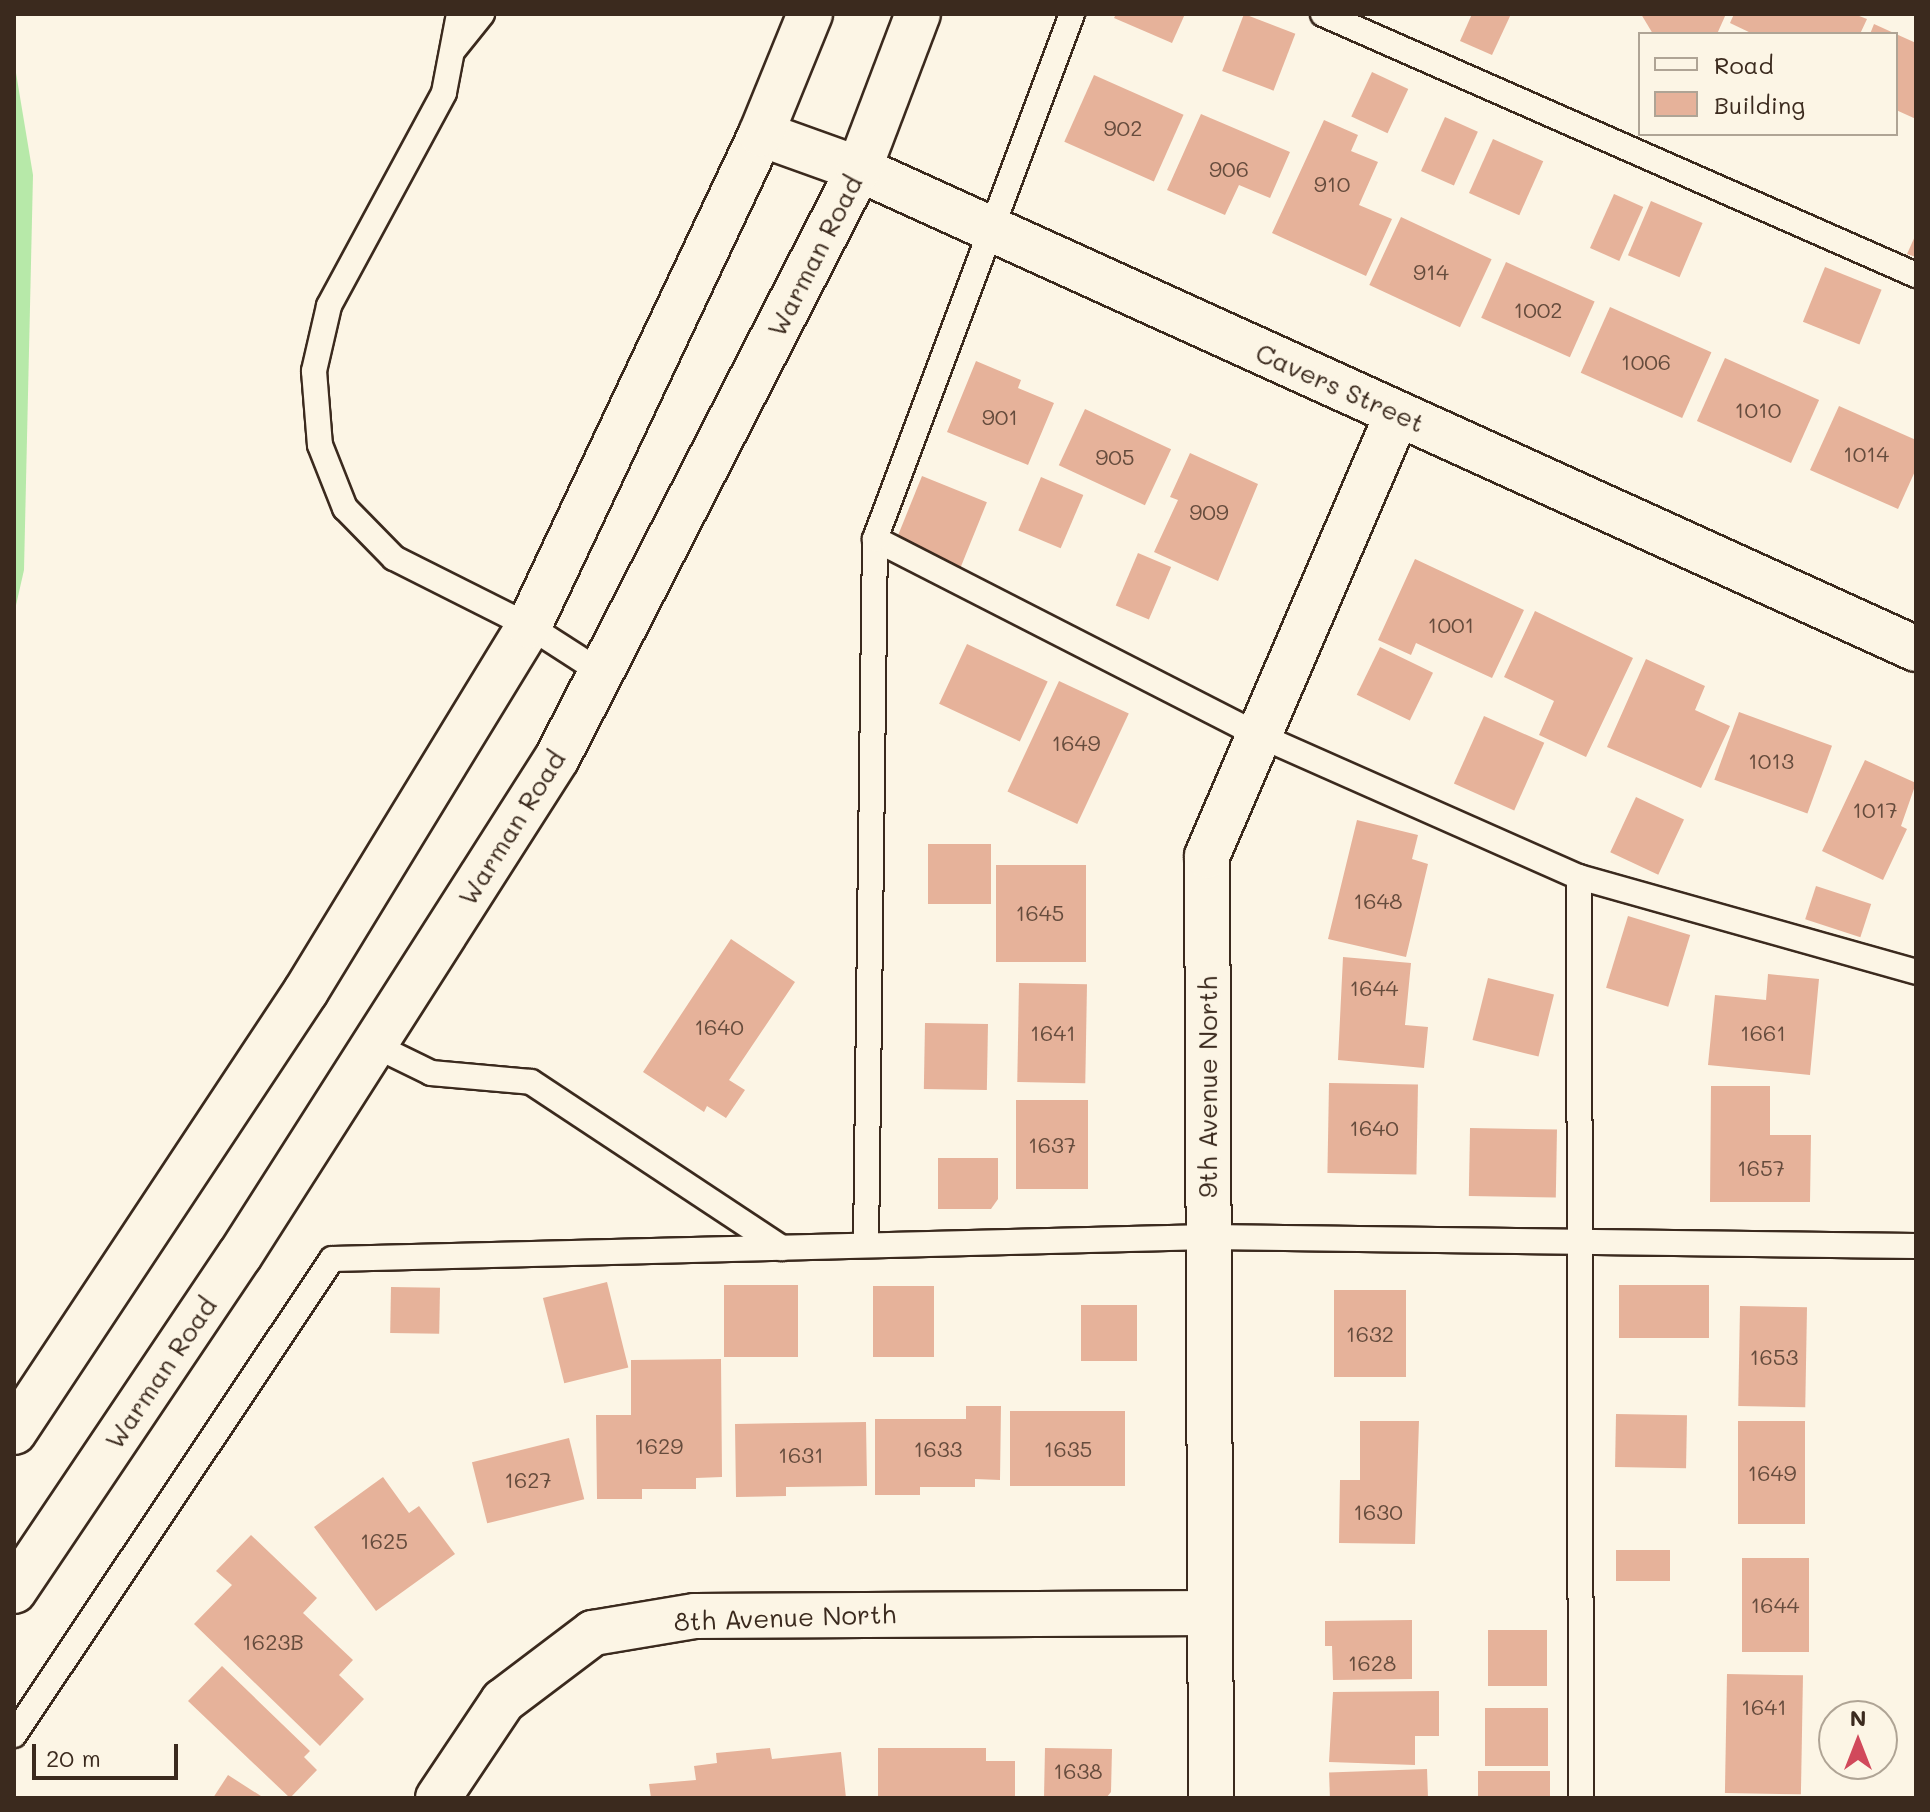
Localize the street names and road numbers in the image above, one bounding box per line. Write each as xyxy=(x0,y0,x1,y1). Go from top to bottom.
street label: Warman Road xyxy=(761,170,869,342)
street label: Cavers Street xyxy=(1251,337,1429,439)
street label: Warman Road xyxy=(452,745,572,911)
street label: 9th Avenue North xyxy=(1192,976,1224,1198)
street label: Warman Road xyxy=(99,1291,223,1455)
street label: 8th Avenue North xyxy=(673,1599,897,1637)

